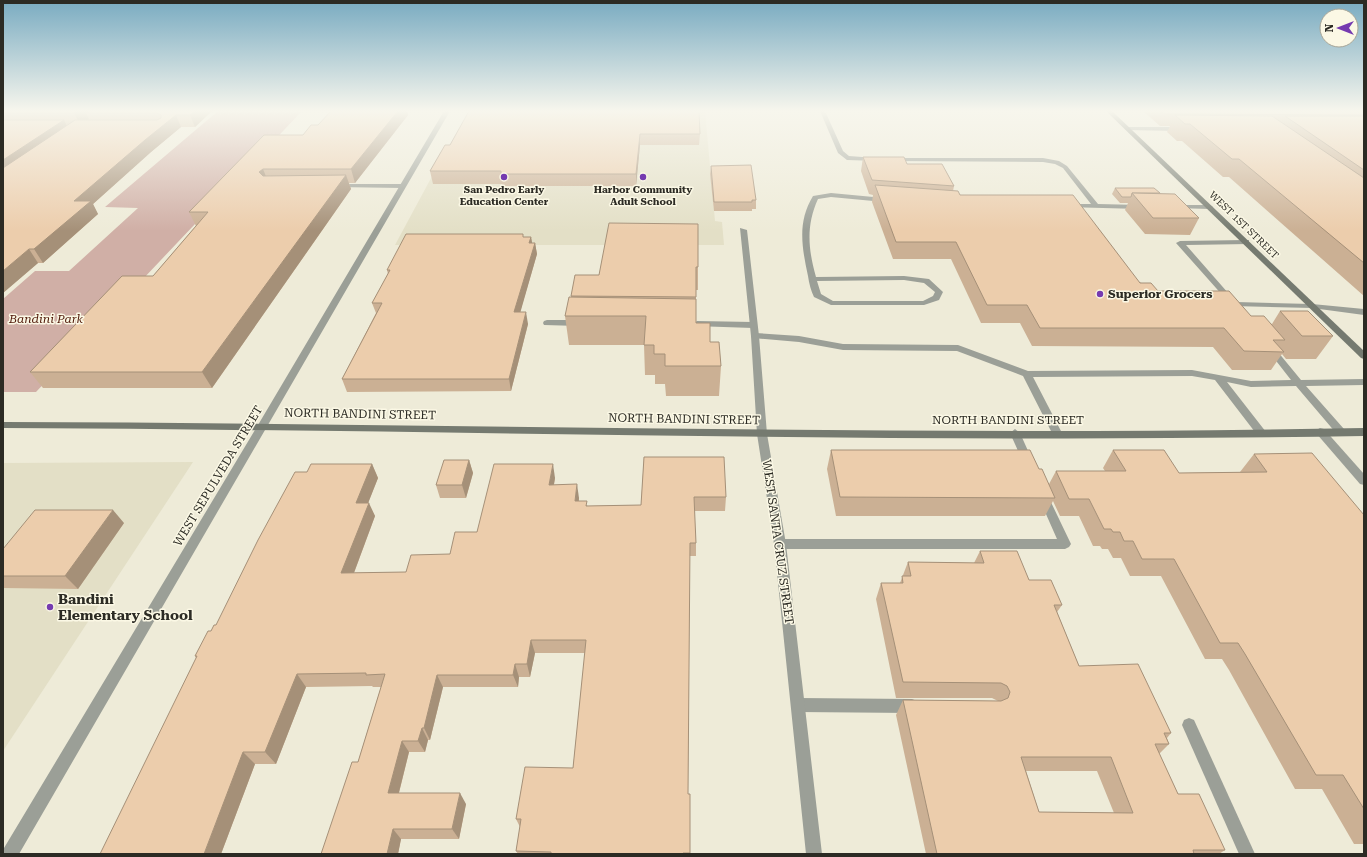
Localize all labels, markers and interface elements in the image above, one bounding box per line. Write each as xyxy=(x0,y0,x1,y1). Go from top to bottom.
north arrow xyxy=(1319,8,1359,48)
text: N xyxy=(1323,23,1336,32)
marker: San Pedro Early Education Center xyxy=(499,172,509,182)
marker: Harbor Community Adult School xyxy=(638,172,648,182)
place label: San Pedro Early Education Center xyxy=(460,184,549,207)
place label: Harbor Community Adult School xyxy=(594,184,692,207)
street label: WEST 1ST STREET xyxy=(1207,189,1281,261)
place label: Superior Grocers xyxy=(1108,287,1212,301)
marker: Superior Grocers xyxy=(1095,289,1105,299)
park label: Bandini Park xyxy=(8,312,84,326)
street label: WEST SEPULVEDA STREET xyxy=(170,403,266,549)
street label: NORTH BANDINI STREET xyxy=(284,406,436,422)
street label: NORTH BANDINI STREET xyxy=(608,411,760,427)
street label: NORTH BANDINI STREET xyxy=(932,413,1084,427)
street label: WEST SANTA CRUZ STREET xyxy=(759,459,797,625)
place label: Bandini Elementary School xyxy=(58,591,193,623)
marker: Bandini Elementary School xyxy=(45,602,55,612)

